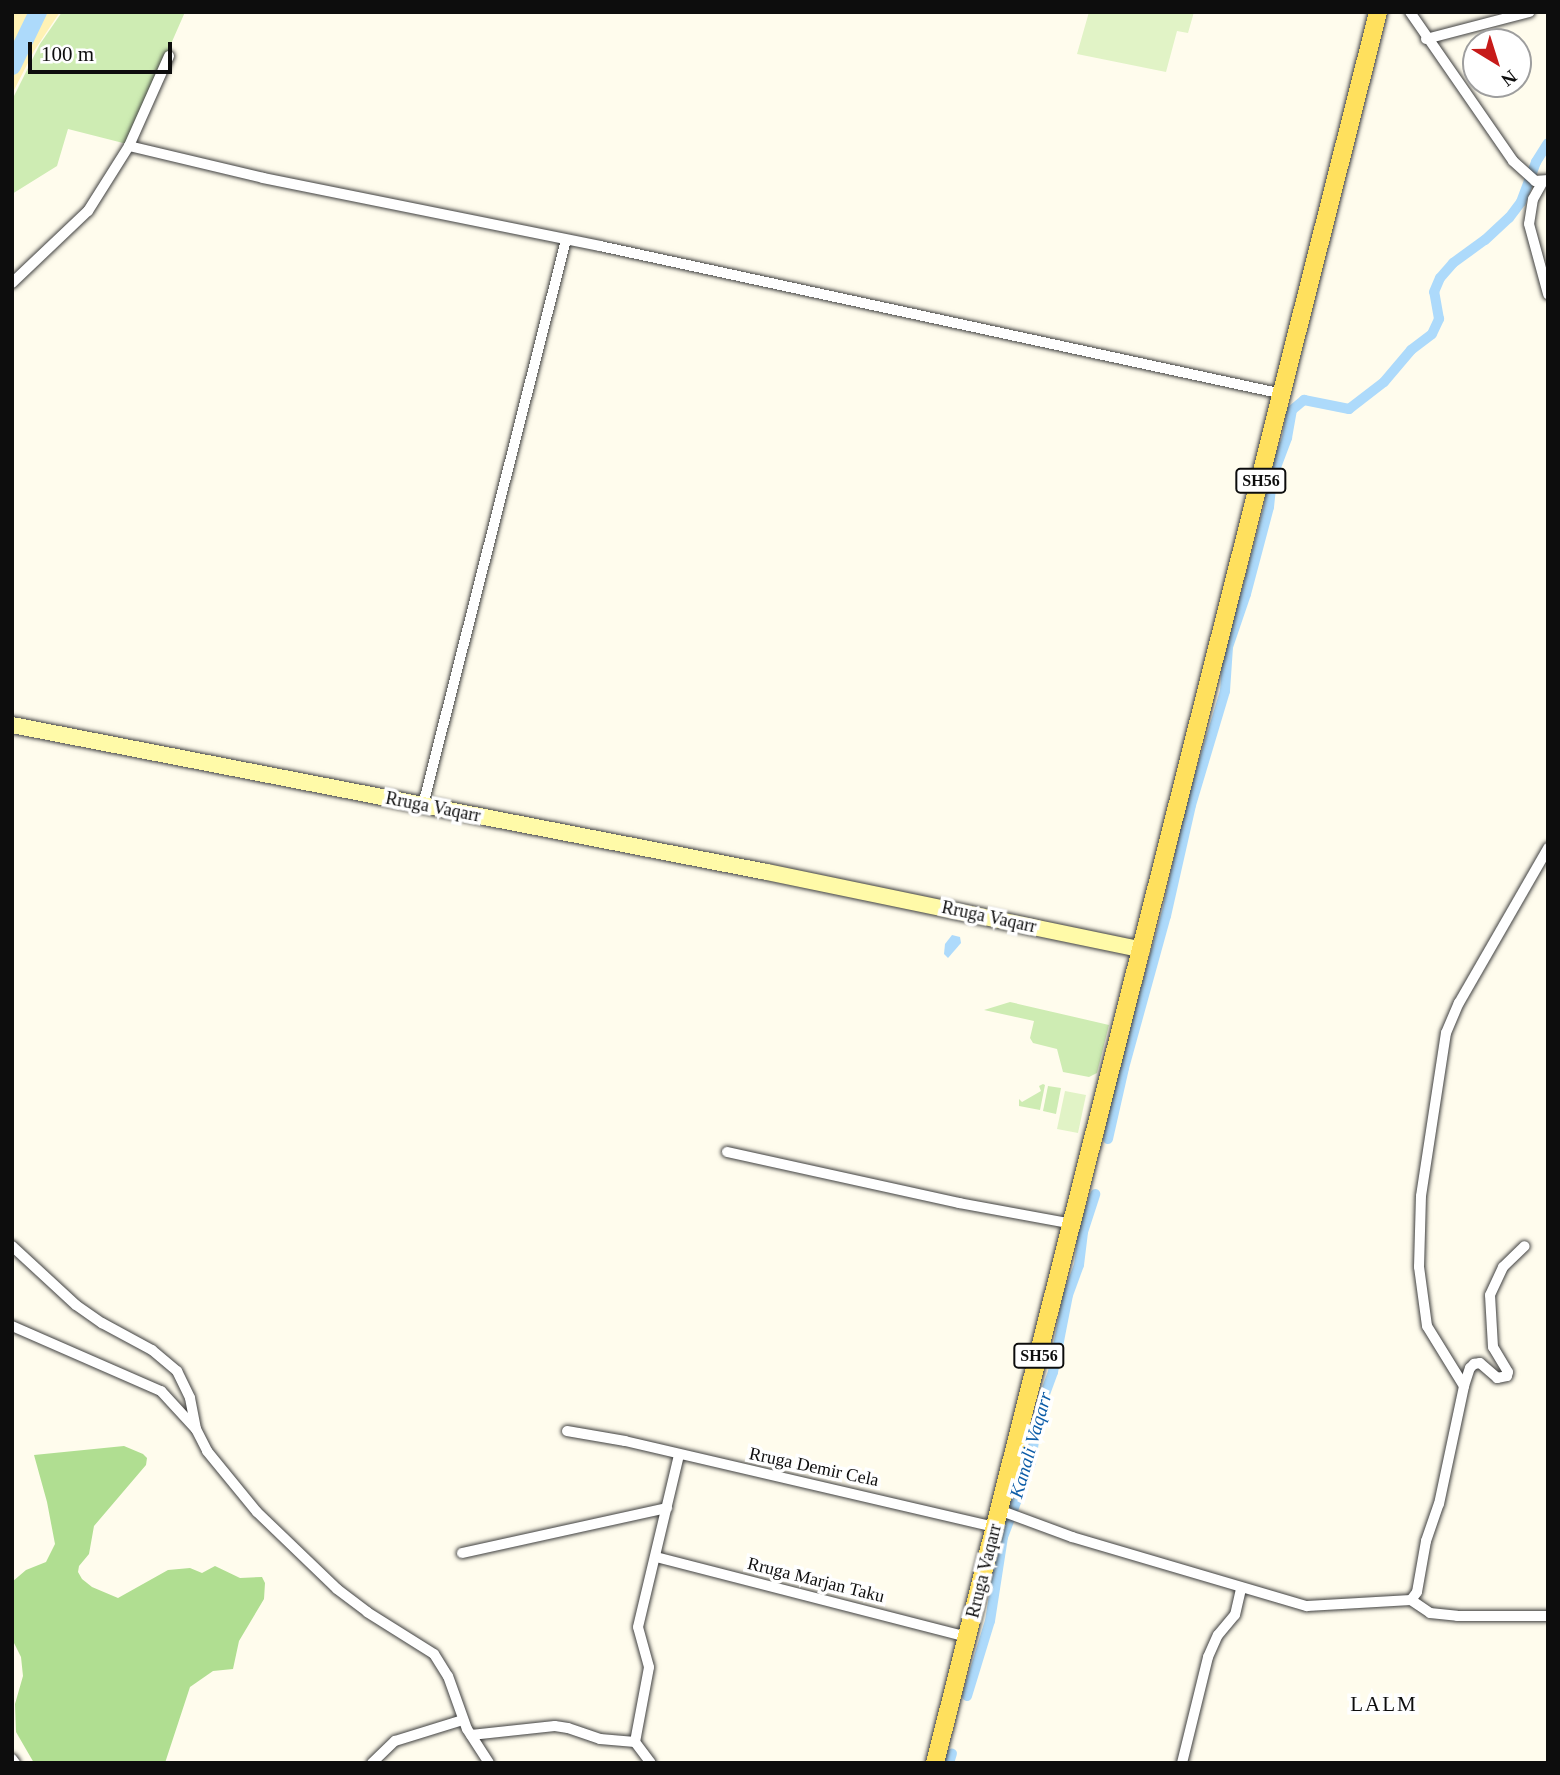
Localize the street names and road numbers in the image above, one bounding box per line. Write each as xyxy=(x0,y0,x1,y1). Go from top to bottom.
road number: SH56 xyxy=(1235,468,1287,494)
street label: Rruga Vaqarr xyxy=(384,787,482,827)
street label: Rruga Vaqarr xyxy=(940,896,1038,938)
road number: SH56 xyxy=(1013,1344,1065,1368)
street label: Rruga Demir Cela xyxy=(747,1443,881,1491)
street label: Rruga Vaqarr xyxy=(962,1522,1006,1620)
street label: Rruga Marjan Taku xyxy=(745,1553,887,1607)

